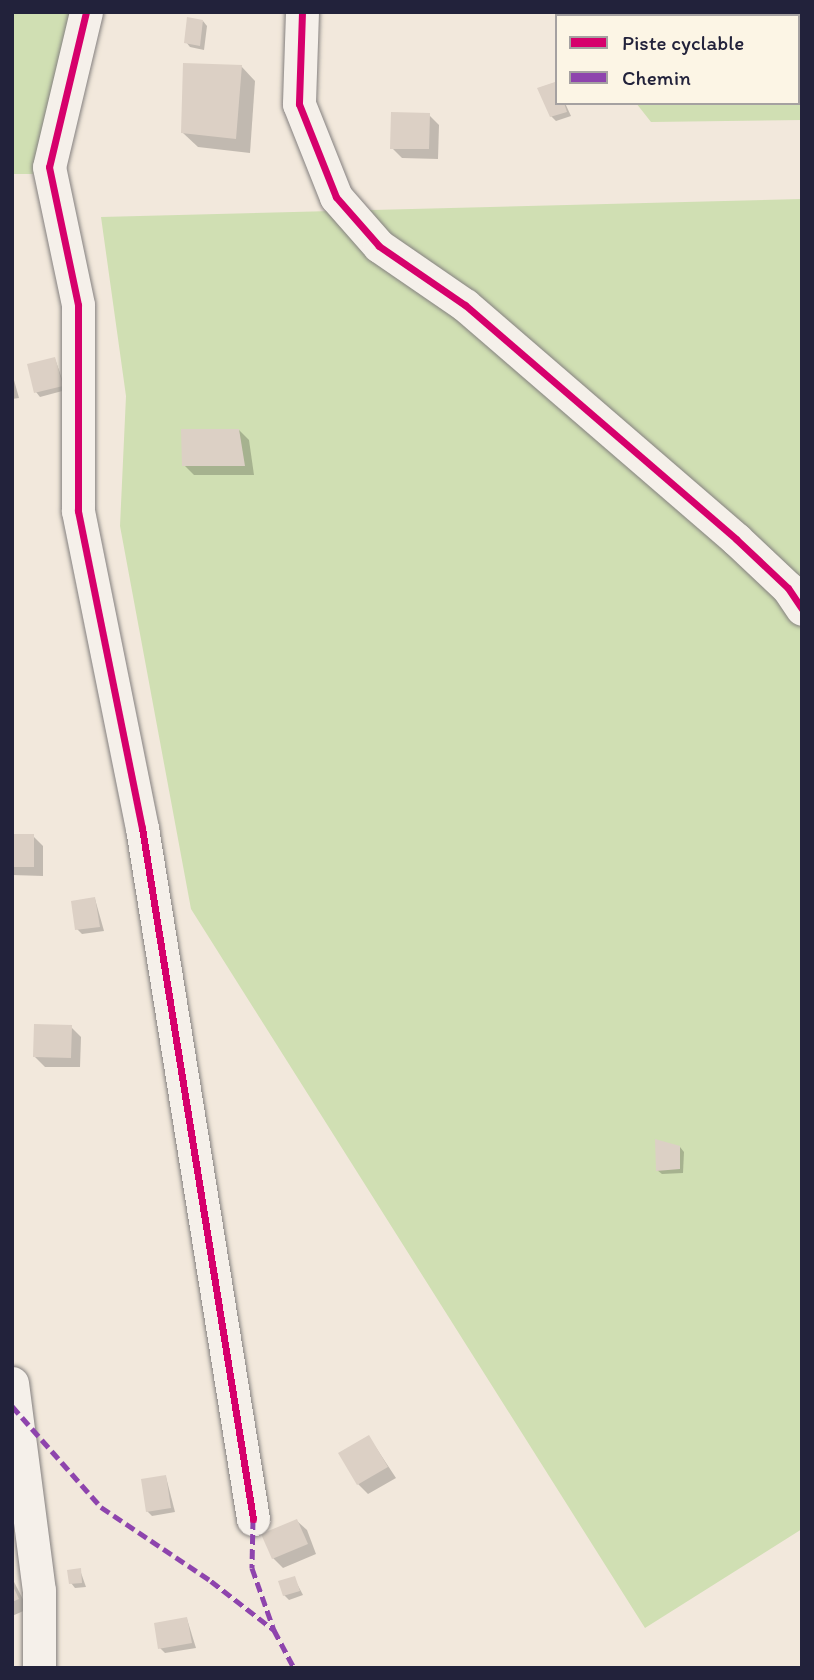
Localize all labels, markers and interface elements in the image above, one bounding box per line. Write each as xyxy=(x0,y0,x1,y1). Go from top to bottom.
legend xyxy=(555,14,800,105)
text: Piste cyclable xyxy=(622,30,744,55)
text: Chemin xyxy=(622,65,691,90)

